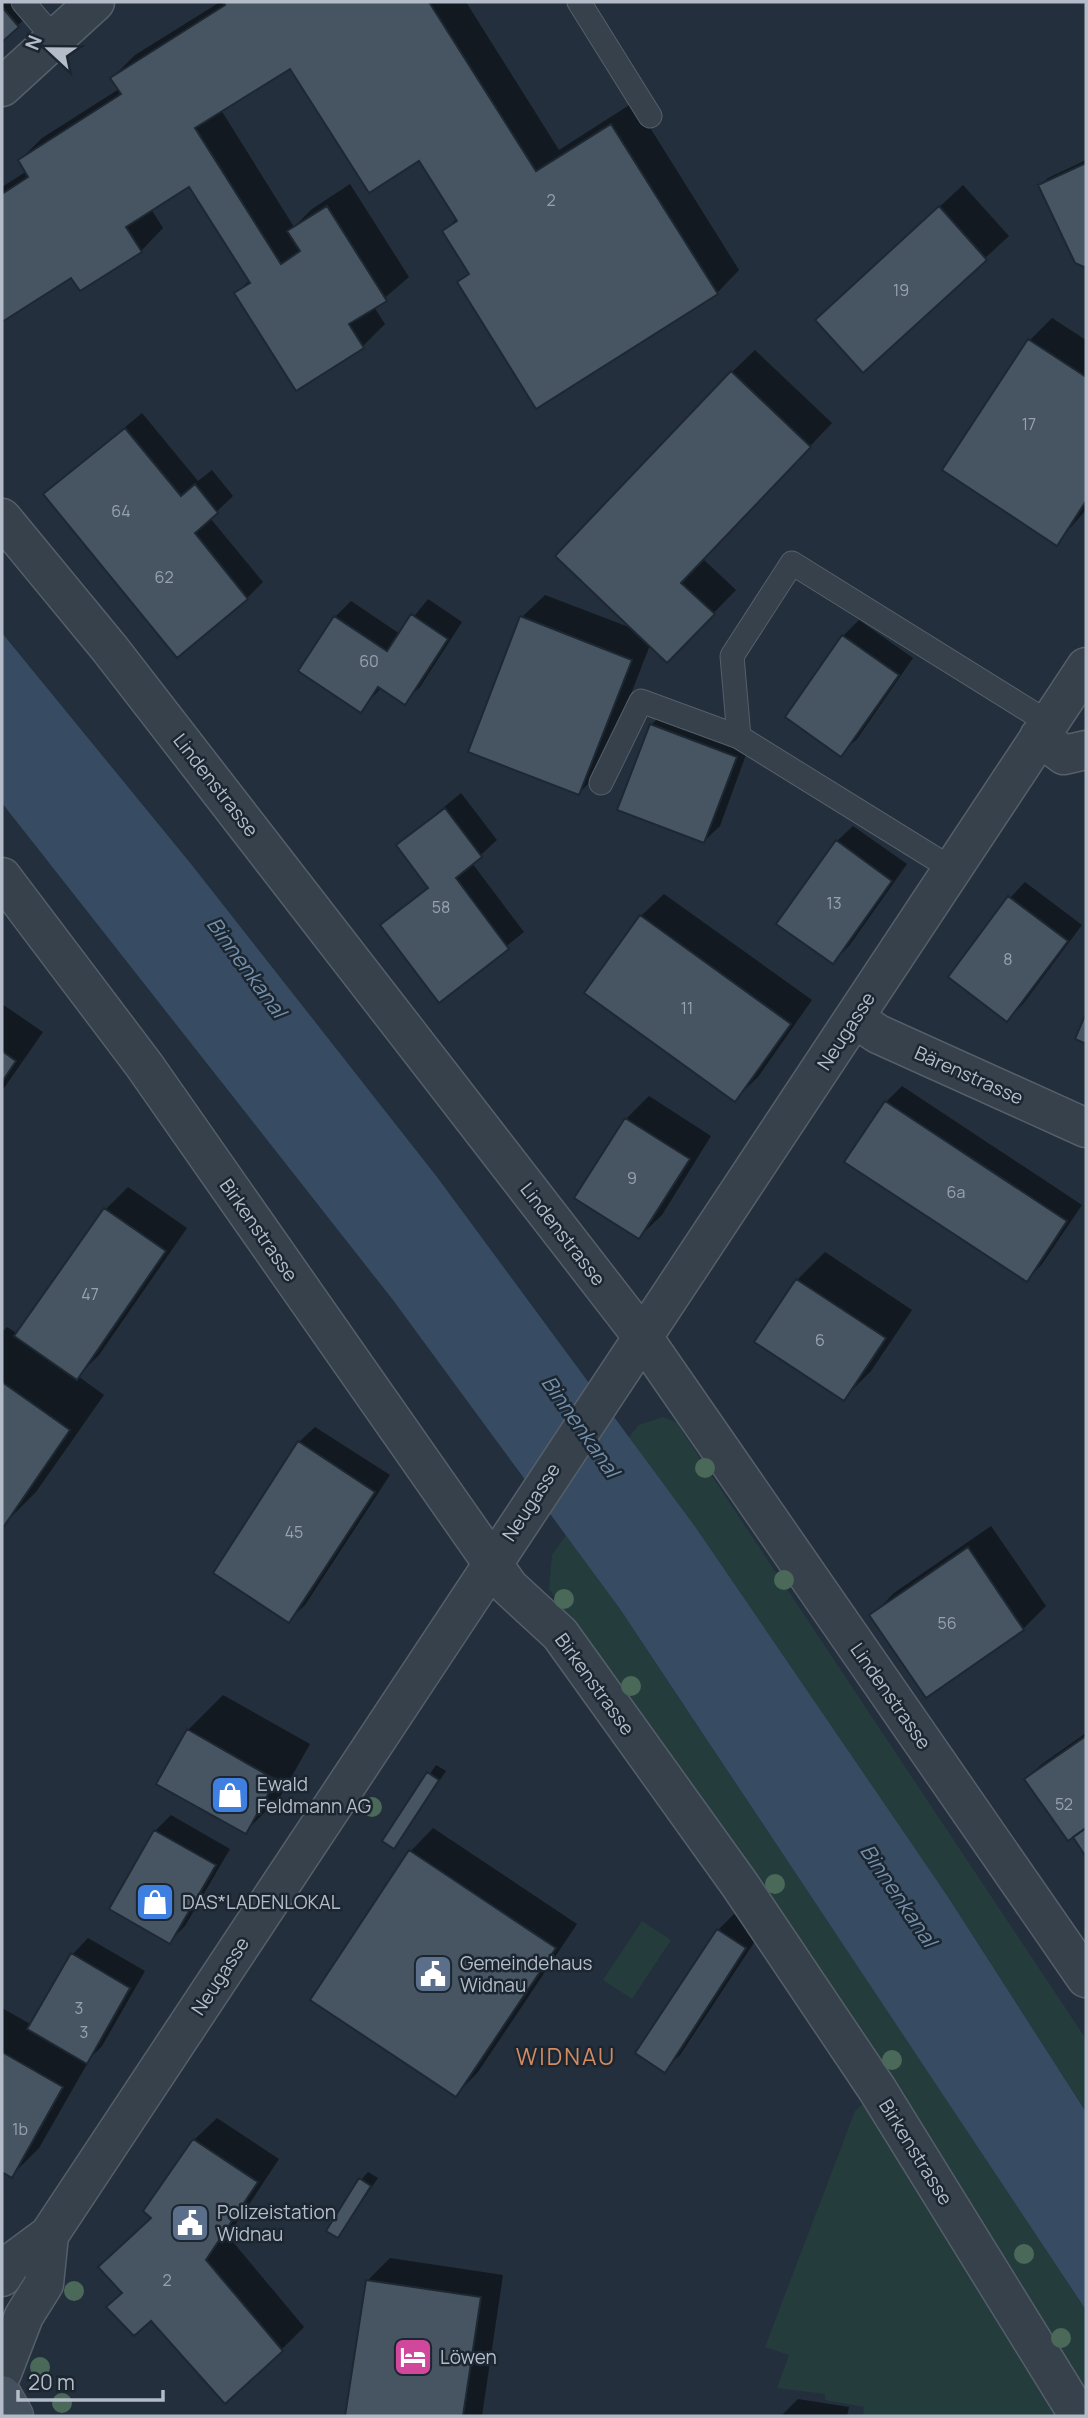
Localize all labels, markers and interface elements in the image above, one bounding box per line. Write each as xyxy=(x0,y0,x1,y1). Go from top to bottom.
north arrow xyxy=(14,14,84,84)
text: N xyxy=(19,31,48,54)
house number: 2 xyxy=(546,189,556,211)
house number: 19 xyxy=(893,279,909,301)
house number: 17 xyxy=(1022,413,1036,435)
house number: 64 xyxy=(111,500,131,522)
house number: 62 xyxy=(154,566,174,588)
house number: 60 xyxy=(359,650,379,672)
street label: Lindenstrasse xyxy=(167,728,265,842)
house number: 13 xyxy=(826,892,842,914)
house number: 58 xyxy=(432,896,450,918)
water label: Binnenkanal xyxy=(201,911,295,1026)
house number: 8 xyxy=(1003,948,1013,970)
street label: Neugasse xyxy=(811,987,881,1075)
house number: 11 xyxy=(681,997,693,1019)
street label: Bärenstrasse xyxy=(910,1039,1028,1111)
house number: 9 xyxy=(627,1167,637,1189)
street label: Birkenstrasse xyxy=(214,1173,304,1287)
street label: Lindenstrasse xyxy=(514,1177,612,1291)
house number: 6a xyxy=(947,1181,965,1203)
house number: 47 xyxy=(81,1283,99,1305)
house number: 6 xyxy=(815,1329,825,1351)
water label: Binnenkanal xyxy=(536,1370,628,1485)
street label: Neugasse xyxy=(496,1458,566,1546)
house number: 45 xyxy=(285,1521,303,1543)
house number: 56 xyxy=(937,1612,957,1634)
street label: Birkenstrasse xyxy=(549,1628,641,1740)
street label: Lindenstrasse xyxy=(845,1638,937,1754)
place label: Ewald Feldmann AG xyxy=(257,1771,371,1819)
shop icon: Ewald Feldmann AG xyxy=(209,1774,251,1816)
house number: 52 xyxy=(1055,1793,1073,1815)
water label: Binnenkanal xyxy=(854,1838,945,1954)
shop icon: DAS*LADENLOKAL xyxy=(134,1881,176,1923)
place label: DAS*LADENLOKAL xyxy=(182,1889,341,1915)
street label: Neugasse xyxy=(185,1932,255,2020)
place label: Gemeindehaus Widnau xyxy=(460,1950,593,1998)
public building icon: Gemeindehaus Widnau xyxy=(412,1953,454,1995)
house number: 3 xyxy=(75,1997,83,2019)
house number: 3 xyxy=(80,2021,88,2043)
district label: WIDNAU xyxy=(516,2040,616,2072)
street label: Birkenstrasse xyxy=(873,2094,959,2210)
house number: 1b xyxy=(12,2118,28,2140)
place label: Polizeistation Widnau xyxy=(217,2199,336,2247)
public building icon: Polizeistation Widnau xyxy=(169,2202,211,2244)
house number: 2 xyxy=(162,2269,172,2291)
hotel icon: Löwen xyxy=(392,2336,434,2378)
place label: Löwen xyxy=(440,2344,497,2370)
scale bar xyxy=(18,2358,163,2402)
text: 20 m xyxy=(28,2368,75,2396)

